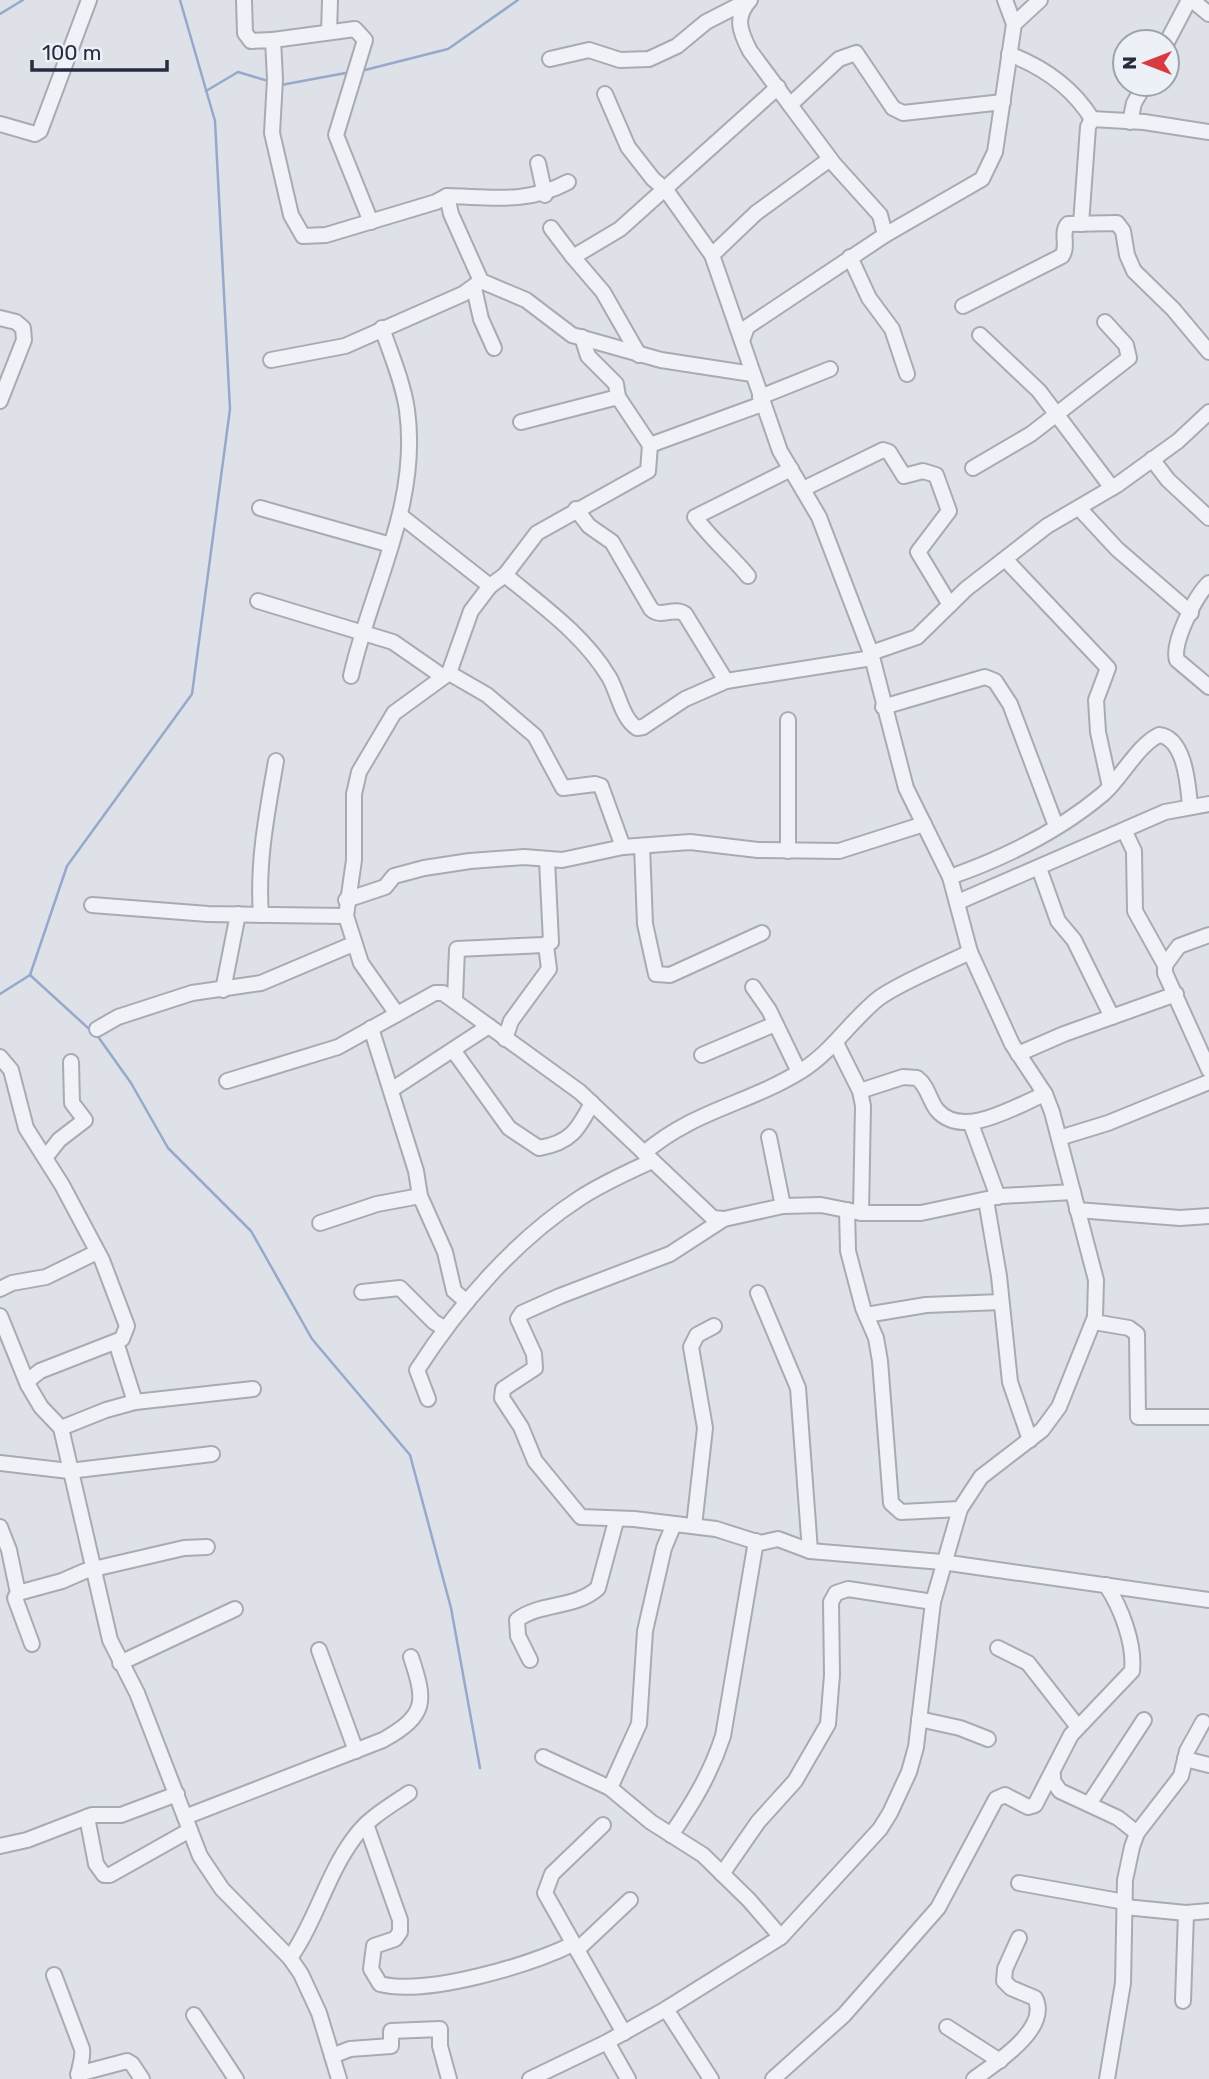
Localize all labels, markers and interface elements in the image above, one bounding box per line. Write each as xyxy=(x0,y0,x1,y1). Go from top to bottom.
scale bar xyxy=(32,28,166,72)
north arrow xyxy=(1111,28,1181,98)
text: 100 m xyxy=(42,40,101,65)
text: N xyxy=(1118,56,1141,70)

